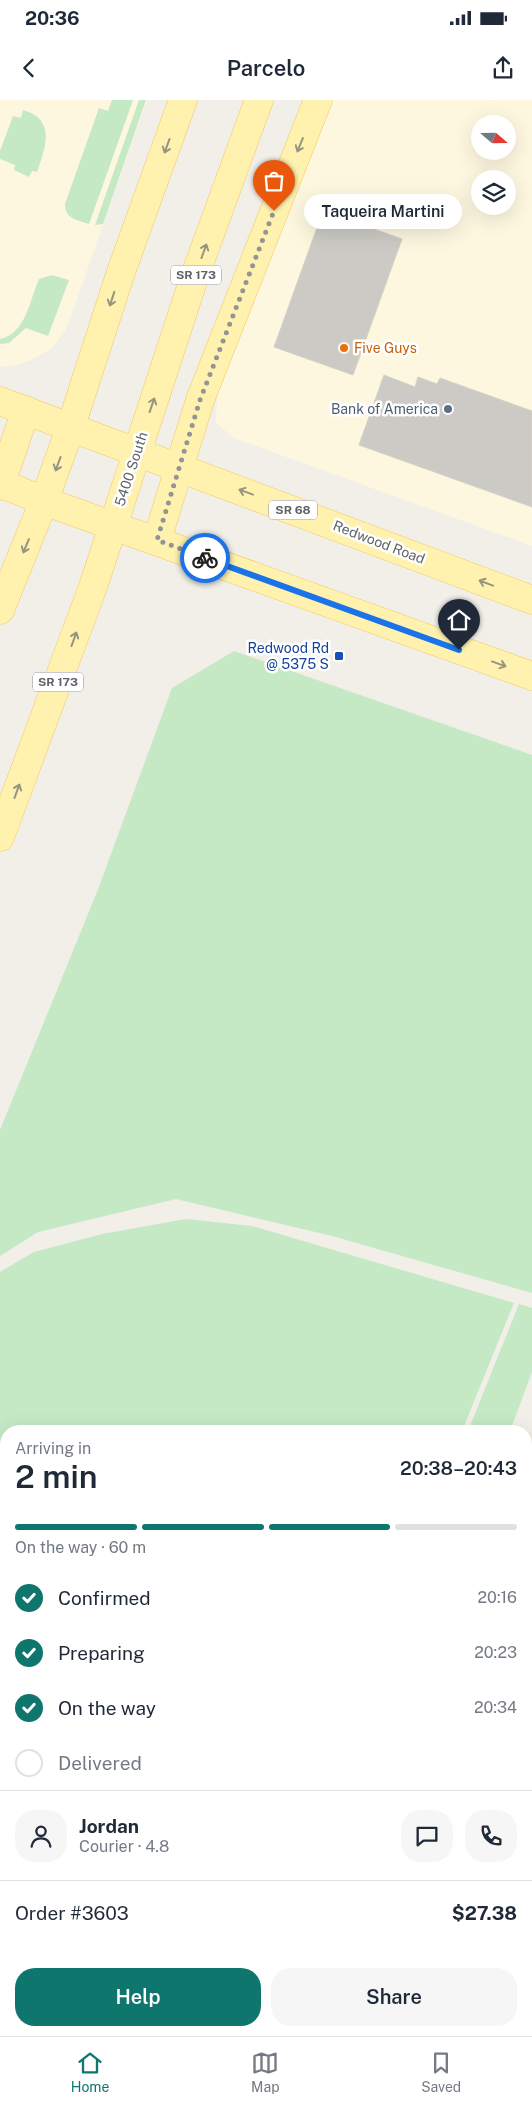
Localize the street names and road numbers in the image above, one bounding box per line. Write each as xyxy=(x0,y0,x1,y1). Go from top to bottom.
road number: SR 173 xyxy=(171,266,221,284)
street label: 5400 South xyxy=(111,430,151,508)
road number: SR 68 xyxy=(269,500,317,520)
street label: Redwood Road xyxy=(331,517,427,567)
road number: SR 173 xyxy=(33,672,83,692)

